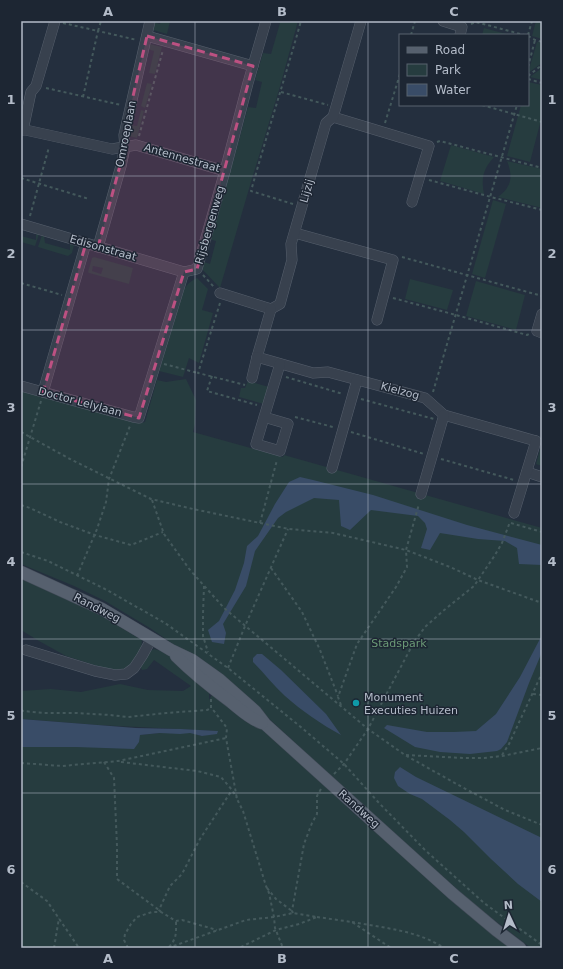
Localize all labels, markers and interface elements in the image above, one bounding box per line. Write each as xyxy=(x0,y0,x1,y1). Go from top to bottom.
text: A xyxy=(103,4,113,19)
text: B xyxy=(277,4,287,19)
text: C xyxy=(449,4,459,19)
legend xyxy=(399,34,529,106)
text: Road xyxy=(435,43,465,57)
text: Park xyxy=(435,63,461,77)
text: Water xyxy=(435,83,471,97)
text: 1 xyxy=(6,92,16,107)
text: 1 xyxy=(547,92,557,107)
street label: Omroeplaan xyxy=(113,100,139,168)
street label: Antennestraat xyxy=(142,141,222,175)
street label: Lijzij xyxy=(297,178,317,204)
street label: Rijsbergenweg xyxy=(193,184,227,266)
street label: Edisonstraat xyxy=(68,232,139,264)
text: 2 xyxy=(6,246,16,261)
text: 2 xyxy=(547,246,557,261)
street label: Kielzog xyxy=(379,380,421,402)
street label: Doctor Lelylaan xyxy=(37,385,123,419)
text: 3 xyxy=(6,400,16,415)
text: 3 xyxy=(547,400,557,415)
text: 4 xyxy=(6,554,16,569)
text: 4 xyxy=(547,554,557,569)
street label: Randweg xyxy=(71,591,123,625)
park label: Stadspark xyxy=(371,637,427,650)
place label: Monument Executies Huizen xyxy=(364,691,458,717)
marker: Monument Executies Huizen xyxy=(351,698,361,708)
text: 5 xyxy=(6,708,16,723)
text: 5 xyxy=(547,708,557,723)
street label: Randweg xyxy=(336,787,382,831)
text: 6 xyxy=(6,862,16,877)
text: 6 xyxy=(547,862,557,877)
north arrow xyxy=(489,895,529,935)
text: N xyxy=(503,899,513,912)
text: A xyxy=(103,951,113,966)
text: B xyxy=(277,951,287,966)
text: C xyxy=(449,951,459,966)

